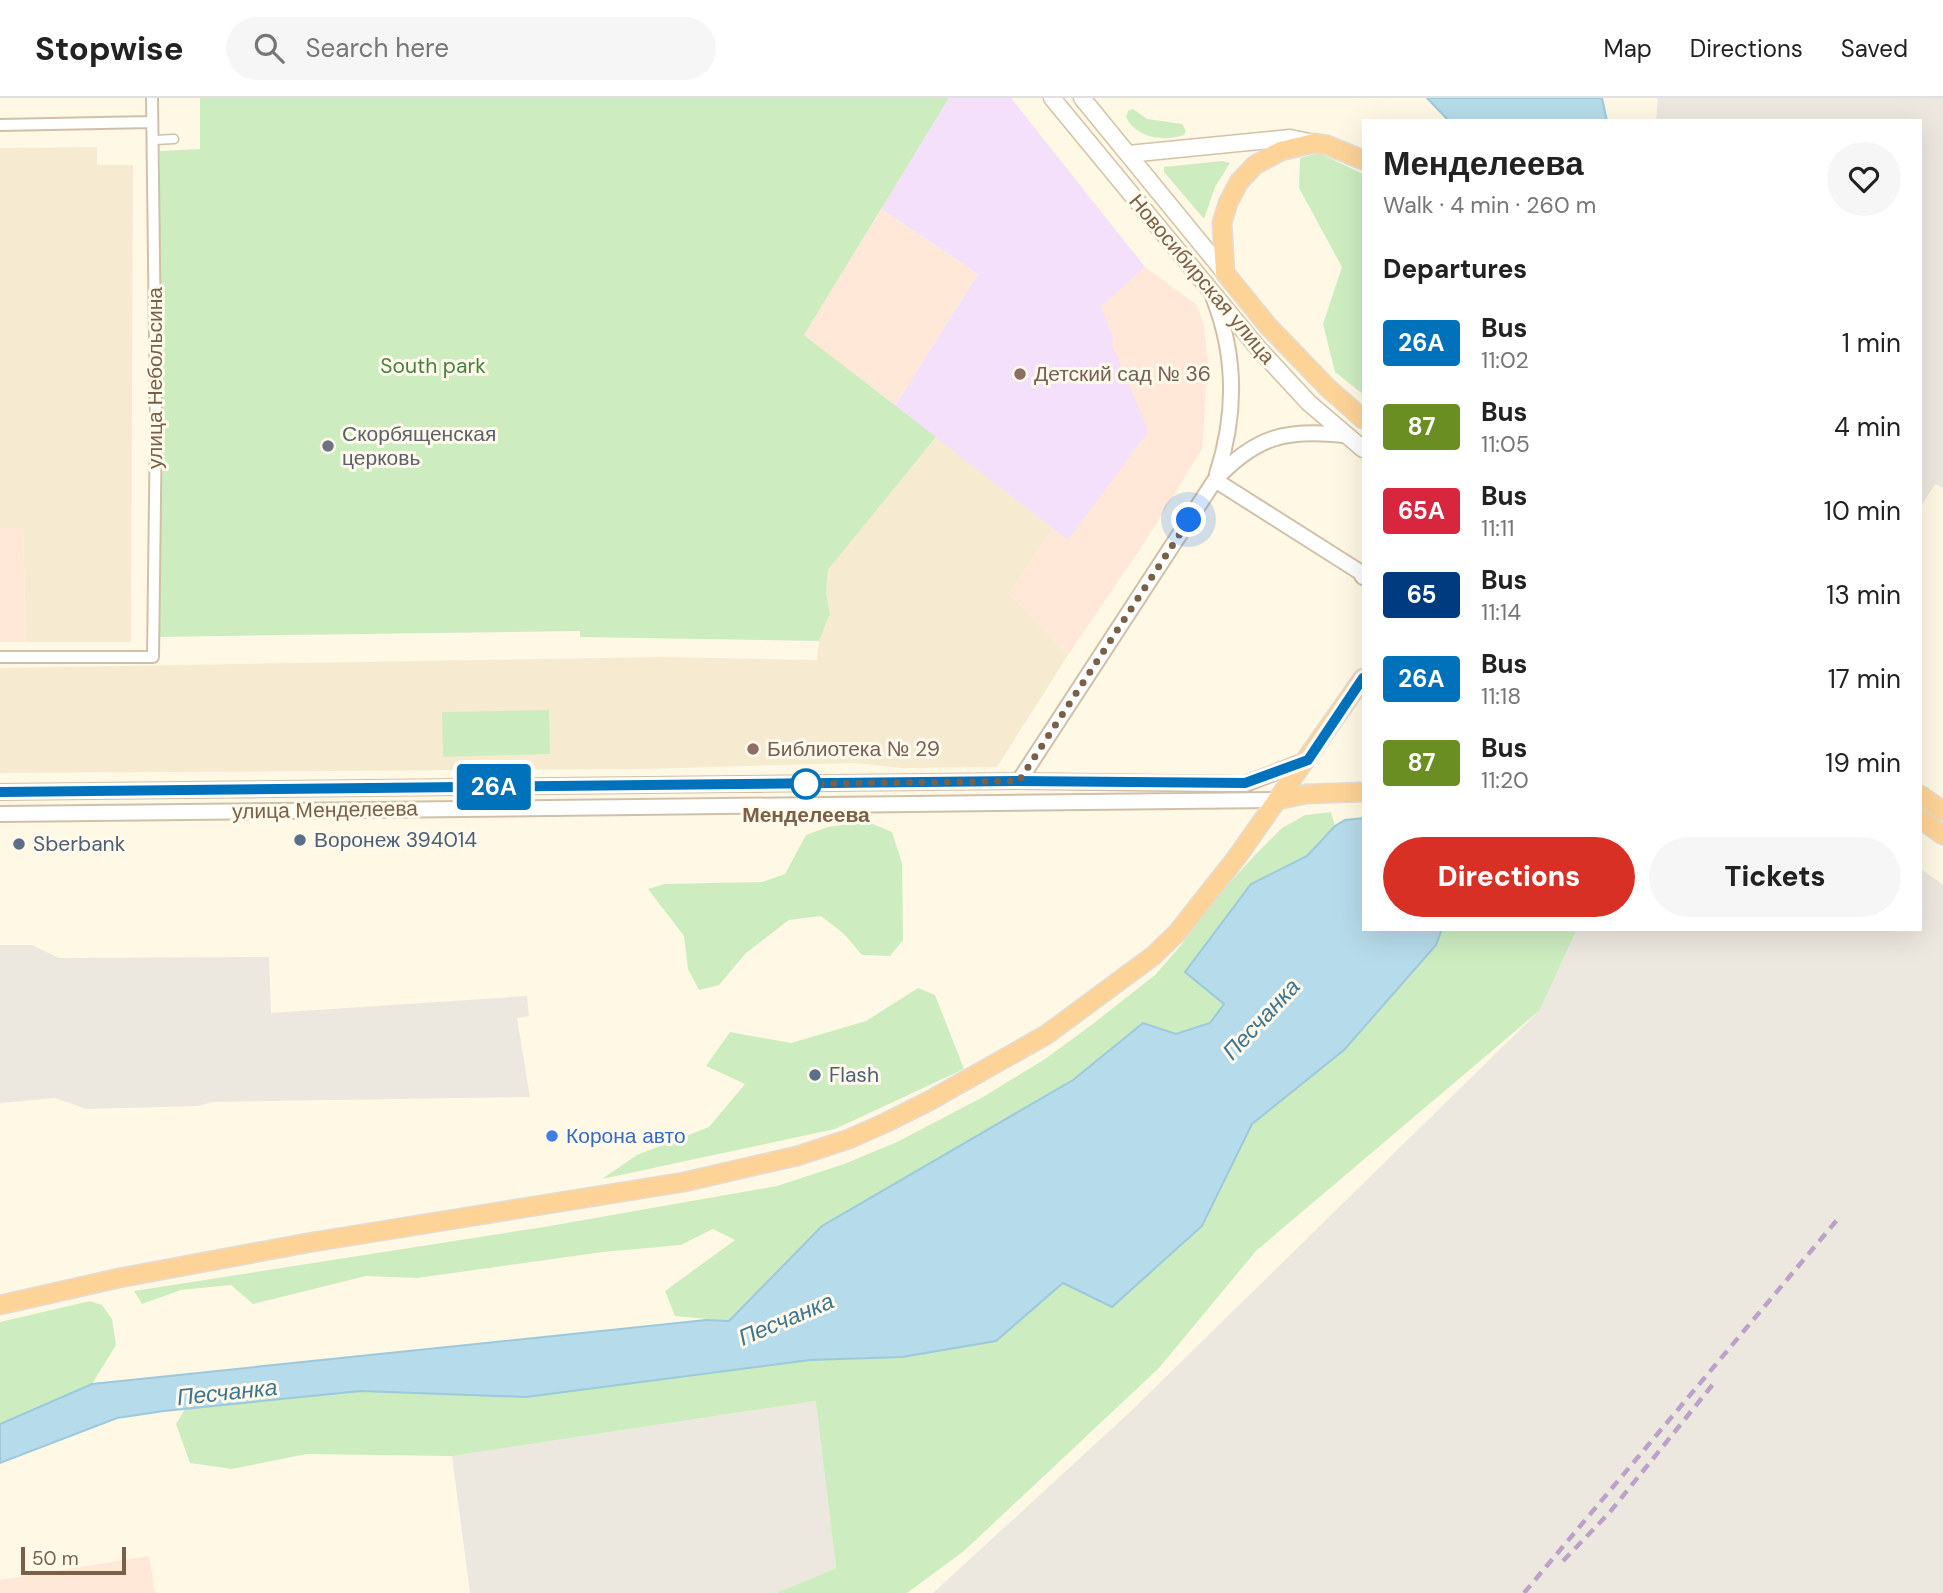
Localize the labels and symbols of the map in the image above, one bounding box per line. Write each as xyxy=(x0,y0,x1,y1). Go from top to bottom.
street label: Новосибирская улица xyxy=(1123,188,1282,370)
street label: улица Небольсина xyxy=(141,287,169,469)
park label: South park xyxy=(380,352,486,380)
place label: Детский сад № 36 xyxy=(1034,360,1211,388)
marker: Детский сад № 36 xyxy=(1012,366,1028,382)
place label: Скорбященская церковь xyxy=(342,420,496,472)
marker: Скорбященская церковь xyxy=(320,438,336,454)
your location xyxy=(1171,502,1206,537)
place label: Библиотека № 29 xyxy=(767,735,940,763)
marker: Библиотека № 29 xyxy=(745,741,761,757)
line badge: 26А xyxy=(454,764,534,810)
marker: Менделеева xyxy=(791,769,821,799)
street label: улица Менделеева xyxy=(232,794,418,826)
place label: Менделеева xyxy=(742,801,870,829)
place label: Воронеж 394014 xyxy=(314,826,477,854)
place label: Sberbank xyxy=(33,830,126,858)
marker: Воронеж 394014 xyxy=(292,832,308,848)
marker: Sberbank xyxy=(11,836,27,852)
water label: Песчанка xyxy=(1216,972,1306,1066)
place label: Flash xyxy=(829,1061,879,1089)
marker: Flash xyxy=(807,1067,823,1083)
place label: Корона авто xyxy=(566,1122,686,1150)
marker: Корона авто xyxy=(544,1128,560,1144)
water label: Песчанка xyxy=(734,1285,838,1353)
water label: Песчанка xyxy=(175,1372,279,1412)
scale bar xyxy=(21,1544,126,1576)

